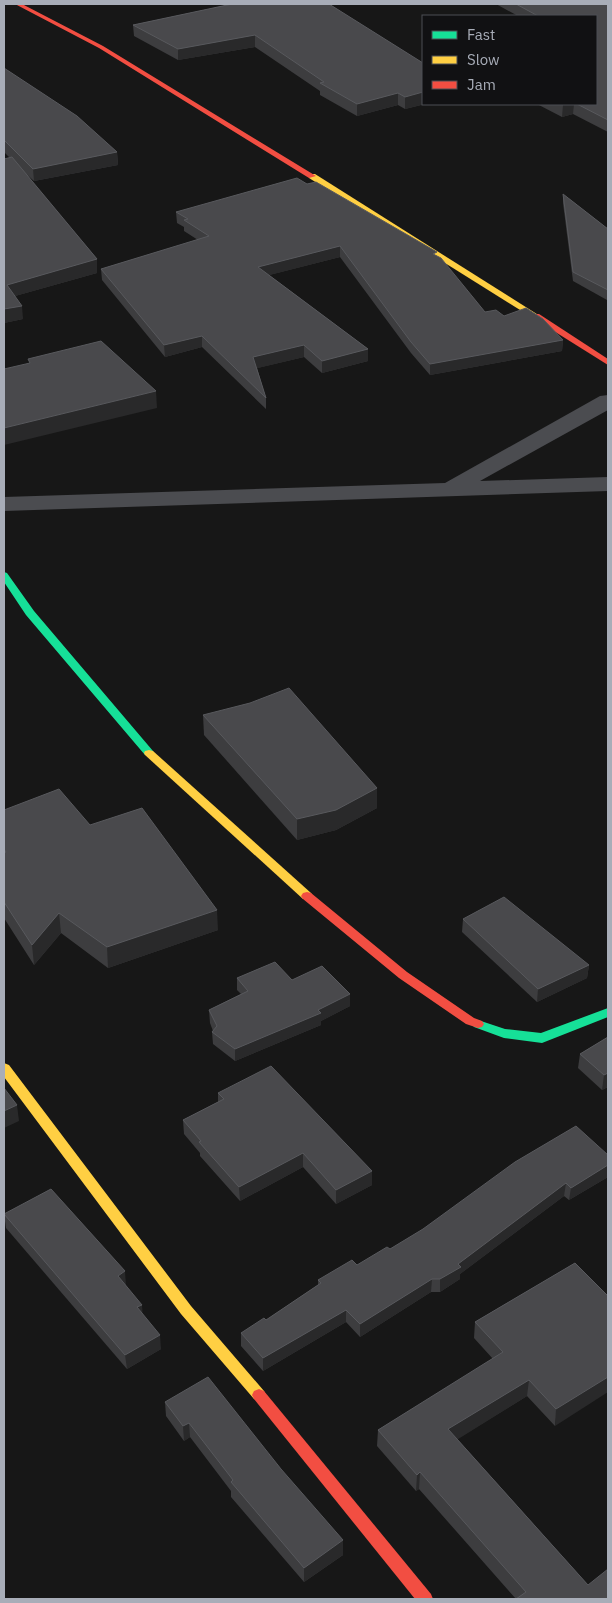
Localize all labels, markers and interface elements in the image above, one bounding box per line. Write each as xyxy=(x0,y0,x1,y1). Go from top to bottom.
legend xyxy=(422,15,597,105)
text: Fast xyxy=(467,25,495,44)
text: Slow xyxy=(467,50,500,69)
text: Jam xyxy=(467,75,496,94)

